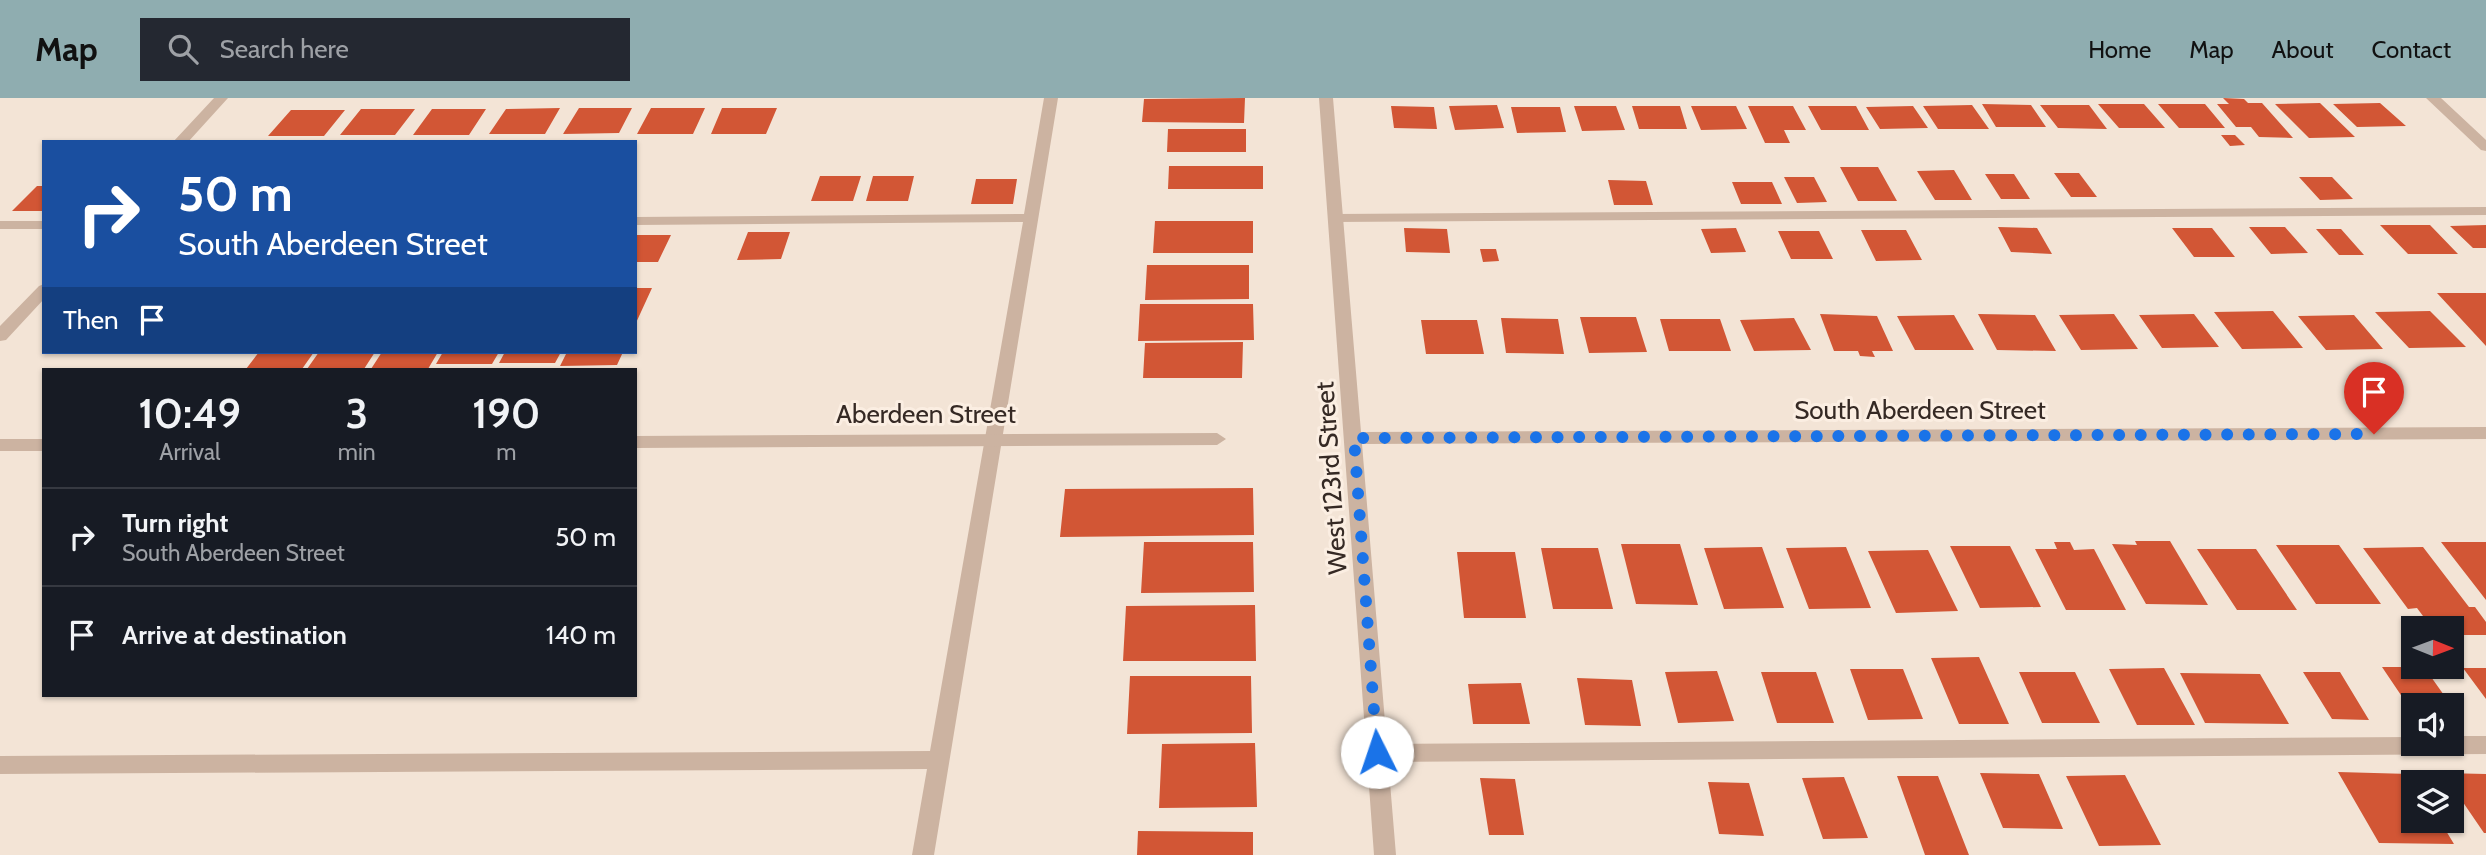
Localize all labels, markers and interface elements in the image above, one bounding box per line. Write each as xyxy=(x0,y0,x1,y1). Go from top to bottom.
search box xyxy=(140,18,630,81)
text: Map xyxy=(35,29,98,69)
icon: search xyxy=(164,30,202,68)
text: Search here xyxy=(220,33,349,65)
text: Home xyxy=(2088,35,2151,64)
text: Map xyxy=(2189,35,2234,64)
text: About xyxy=(2272,35,2334,64)
text: Contact xyxy=(2372,35,2451,64)
text: 50 m xyxy=(178,164,293,223)
icon: right xyxy=(63,168,154,259)
text: South Aberdeen Street xyxy=(178,224,488,263)
icon: arrive xyxy=(133,301,171,339)
text: Then xyxy=(63,304,119,336)
pin xyxy=(2344,362,2404,434)
icon: arrive xyxy=(2355,373,2393,411)
street label: West 123rd Street xyxy=(1308,380,1354,576)
text: 10:49 xyxy=(139,387,241,439)
text: 3 xyxy=(345,387,368,439)
text: 190 xyxy=(472,387,540,439)
street label: South Aberdeen Street xyxy=(1794,394,2046,426)
street label: Aberdeen Street xyxy=(836,398,1016,430)
text: Arrival xyxy=(159,438,221,466)
text: min xyxy=(338,438,376,466)
text: m xyxy=(496,438,516,466)
text: Turn right xyxy=(122,507,228,539)
icon: right xyxy=(63,518,101,556)
text: 50 m xyxy=(555,521,616,553)
text: South Aberdeen Street xyxy=(122,539,345,567)
icon: arrive xyxy=(63,616,101,654)
north arrow xyxy=(2401,616,2464,679)
map controls xyxy=(2401,616,2464,833)
text: Arrive at destination xyxy=(122,619,347,651)
text: 140 m xyxy=(546,619,616,651)
button: sound xyxy=(2401,693,2464,756)
position arrow xyxy=(1340,715,1414,789)
button: layers xyxy=(2401,770,2464,833)

